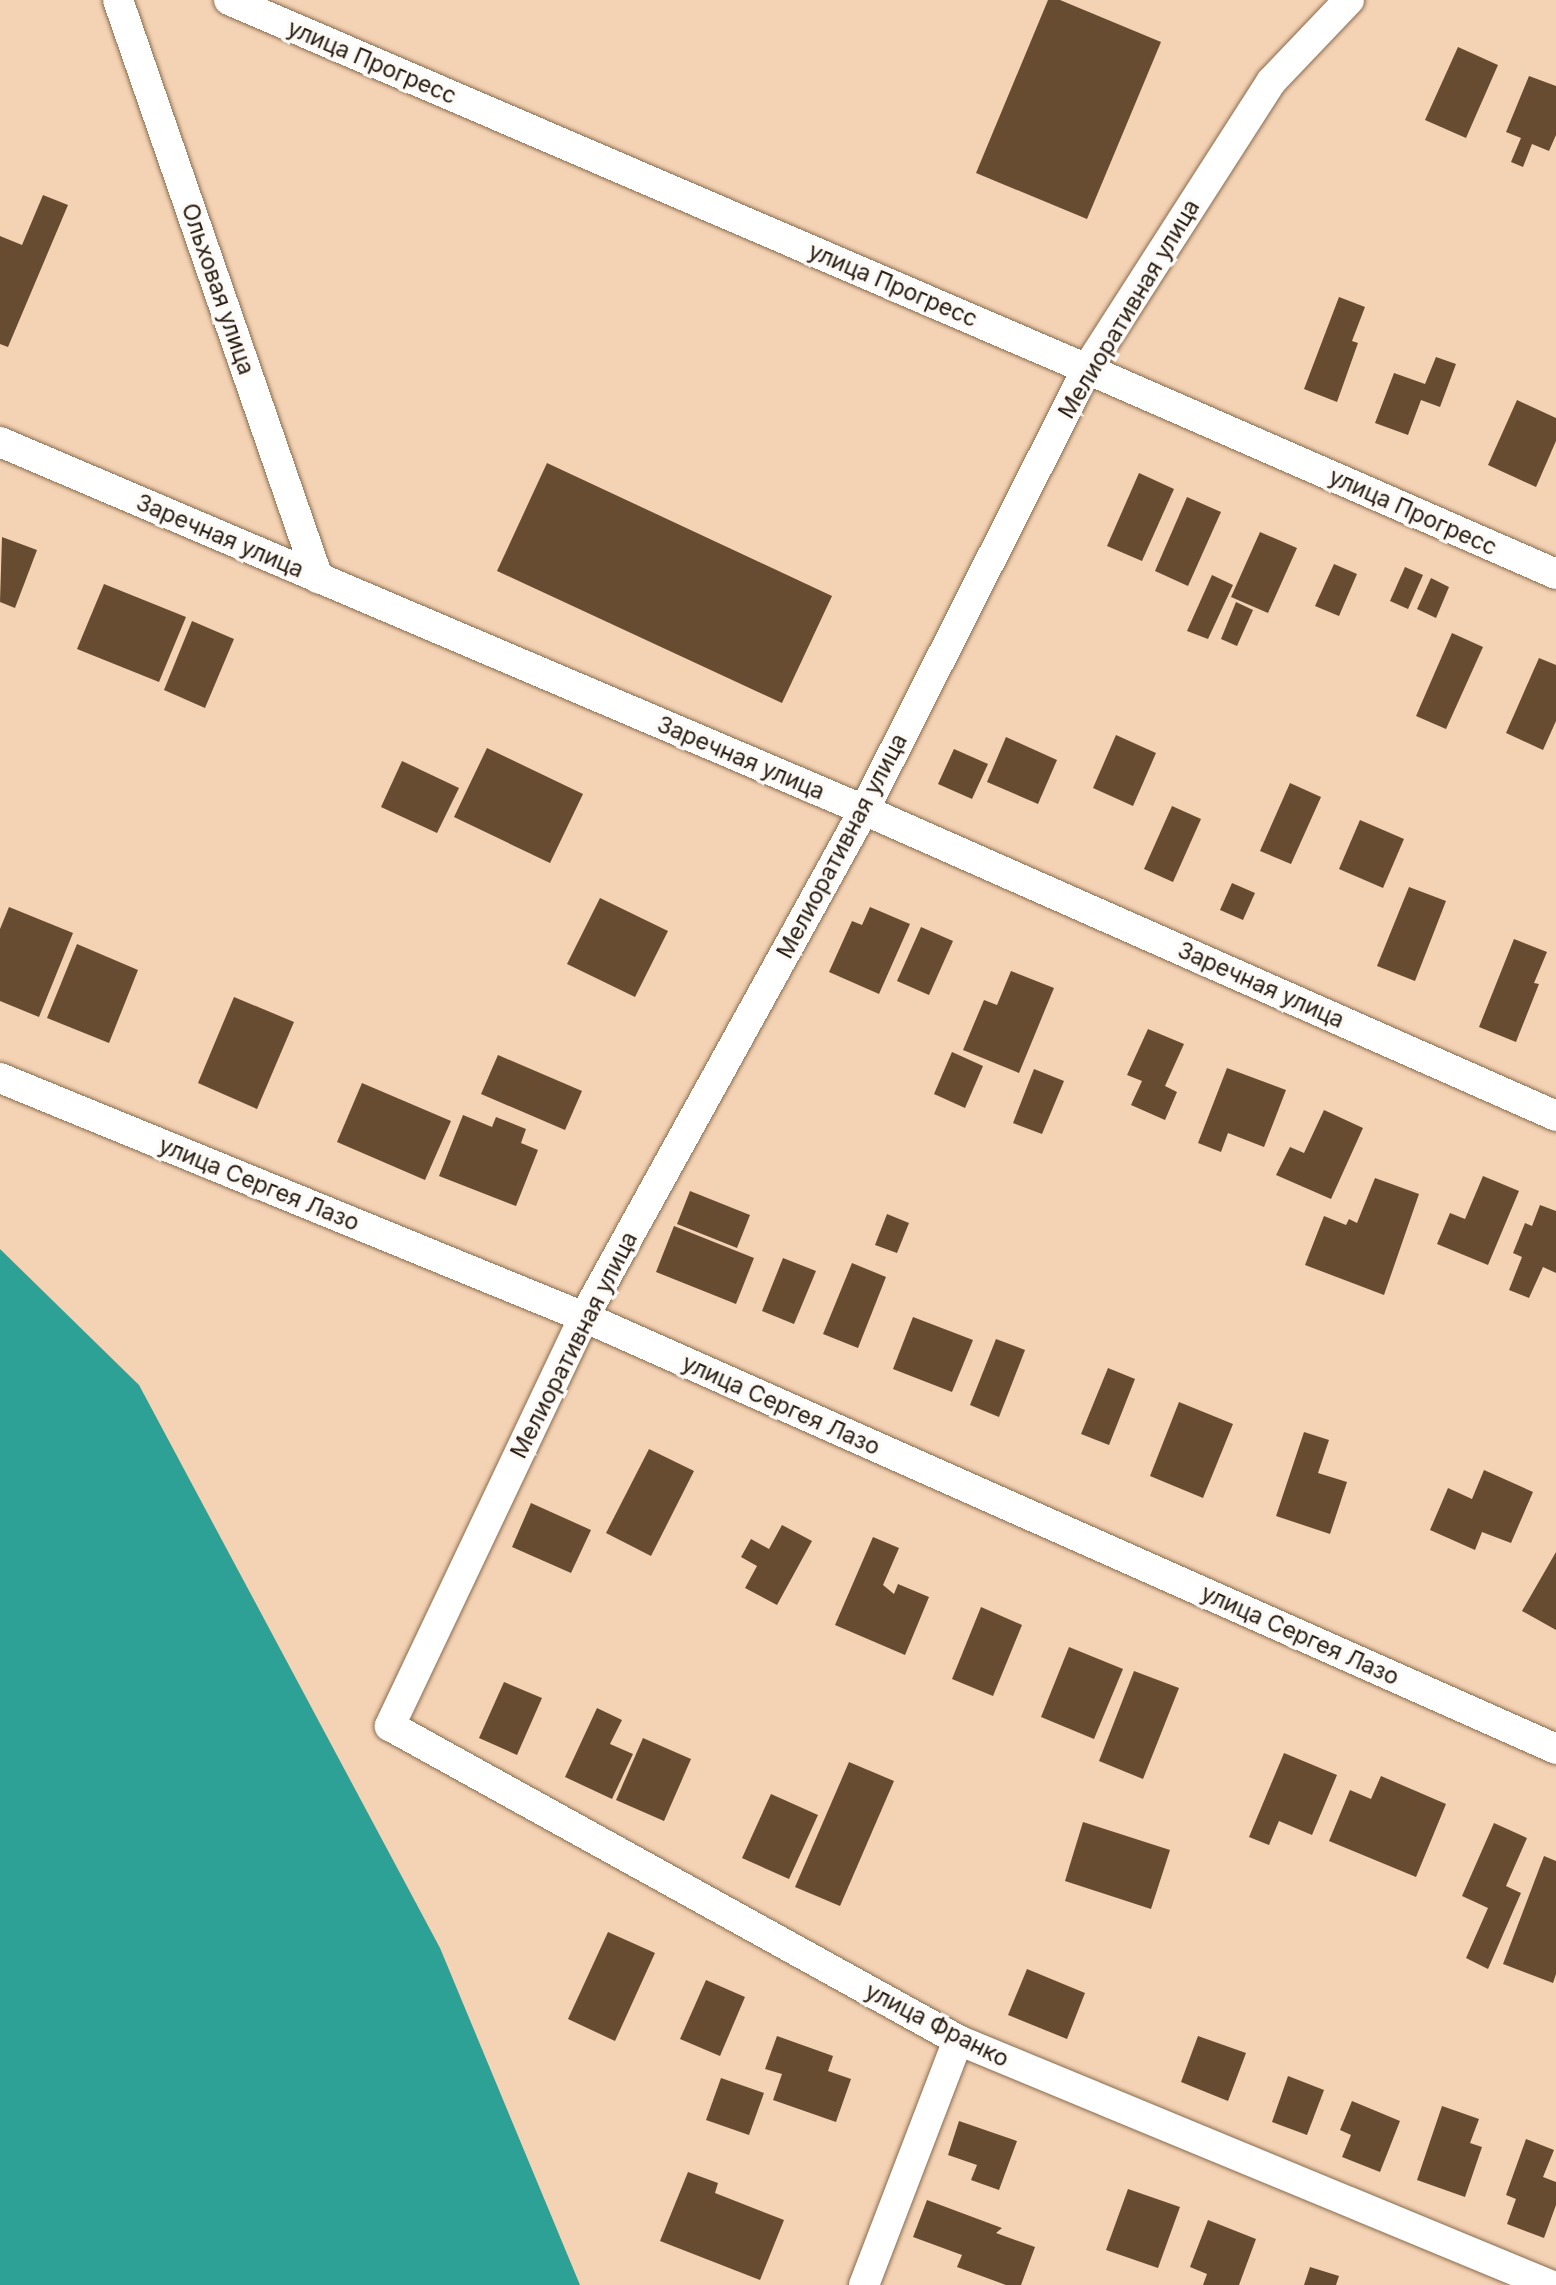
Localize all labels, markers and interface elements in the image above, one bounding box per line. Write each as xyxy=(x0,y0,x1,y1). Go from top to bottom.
street label: улица Прогресс xyxy=(283,14,461,110)
street label: Мелиоративная улица xyxy=(1053,194,1205,424)
street label: Ольховая улица xyxy=(176,200,260,378)
street label: улица Прогресс xyxy=(804,237,982,333)
street label: улица Прогресс xyxy=(1325,463,1501,561)
street label: Заречная улица xyxy=(132,488,308,584)
street label: Заречная улица xyxy=(653,710,829,806)
street label: Мелиоративная улица xyxy=(771,729,913,963)
street label: Заречная улица xyxy=(1174,936,1348,1034)
street label: улица Сергея Лазо xyxy=(155,1131,363,1237)
street label: Мелиоративная улица xyxy=(505,1227,643,1463)
street label: улица Сергея Лазо xyxy=(678,1349,884,1461)
street label: улица Сергея Лазо xyxy=(1197,1579,1403,1691)
street label: улица Франко xyxy=(861,1977,1013,2073)

